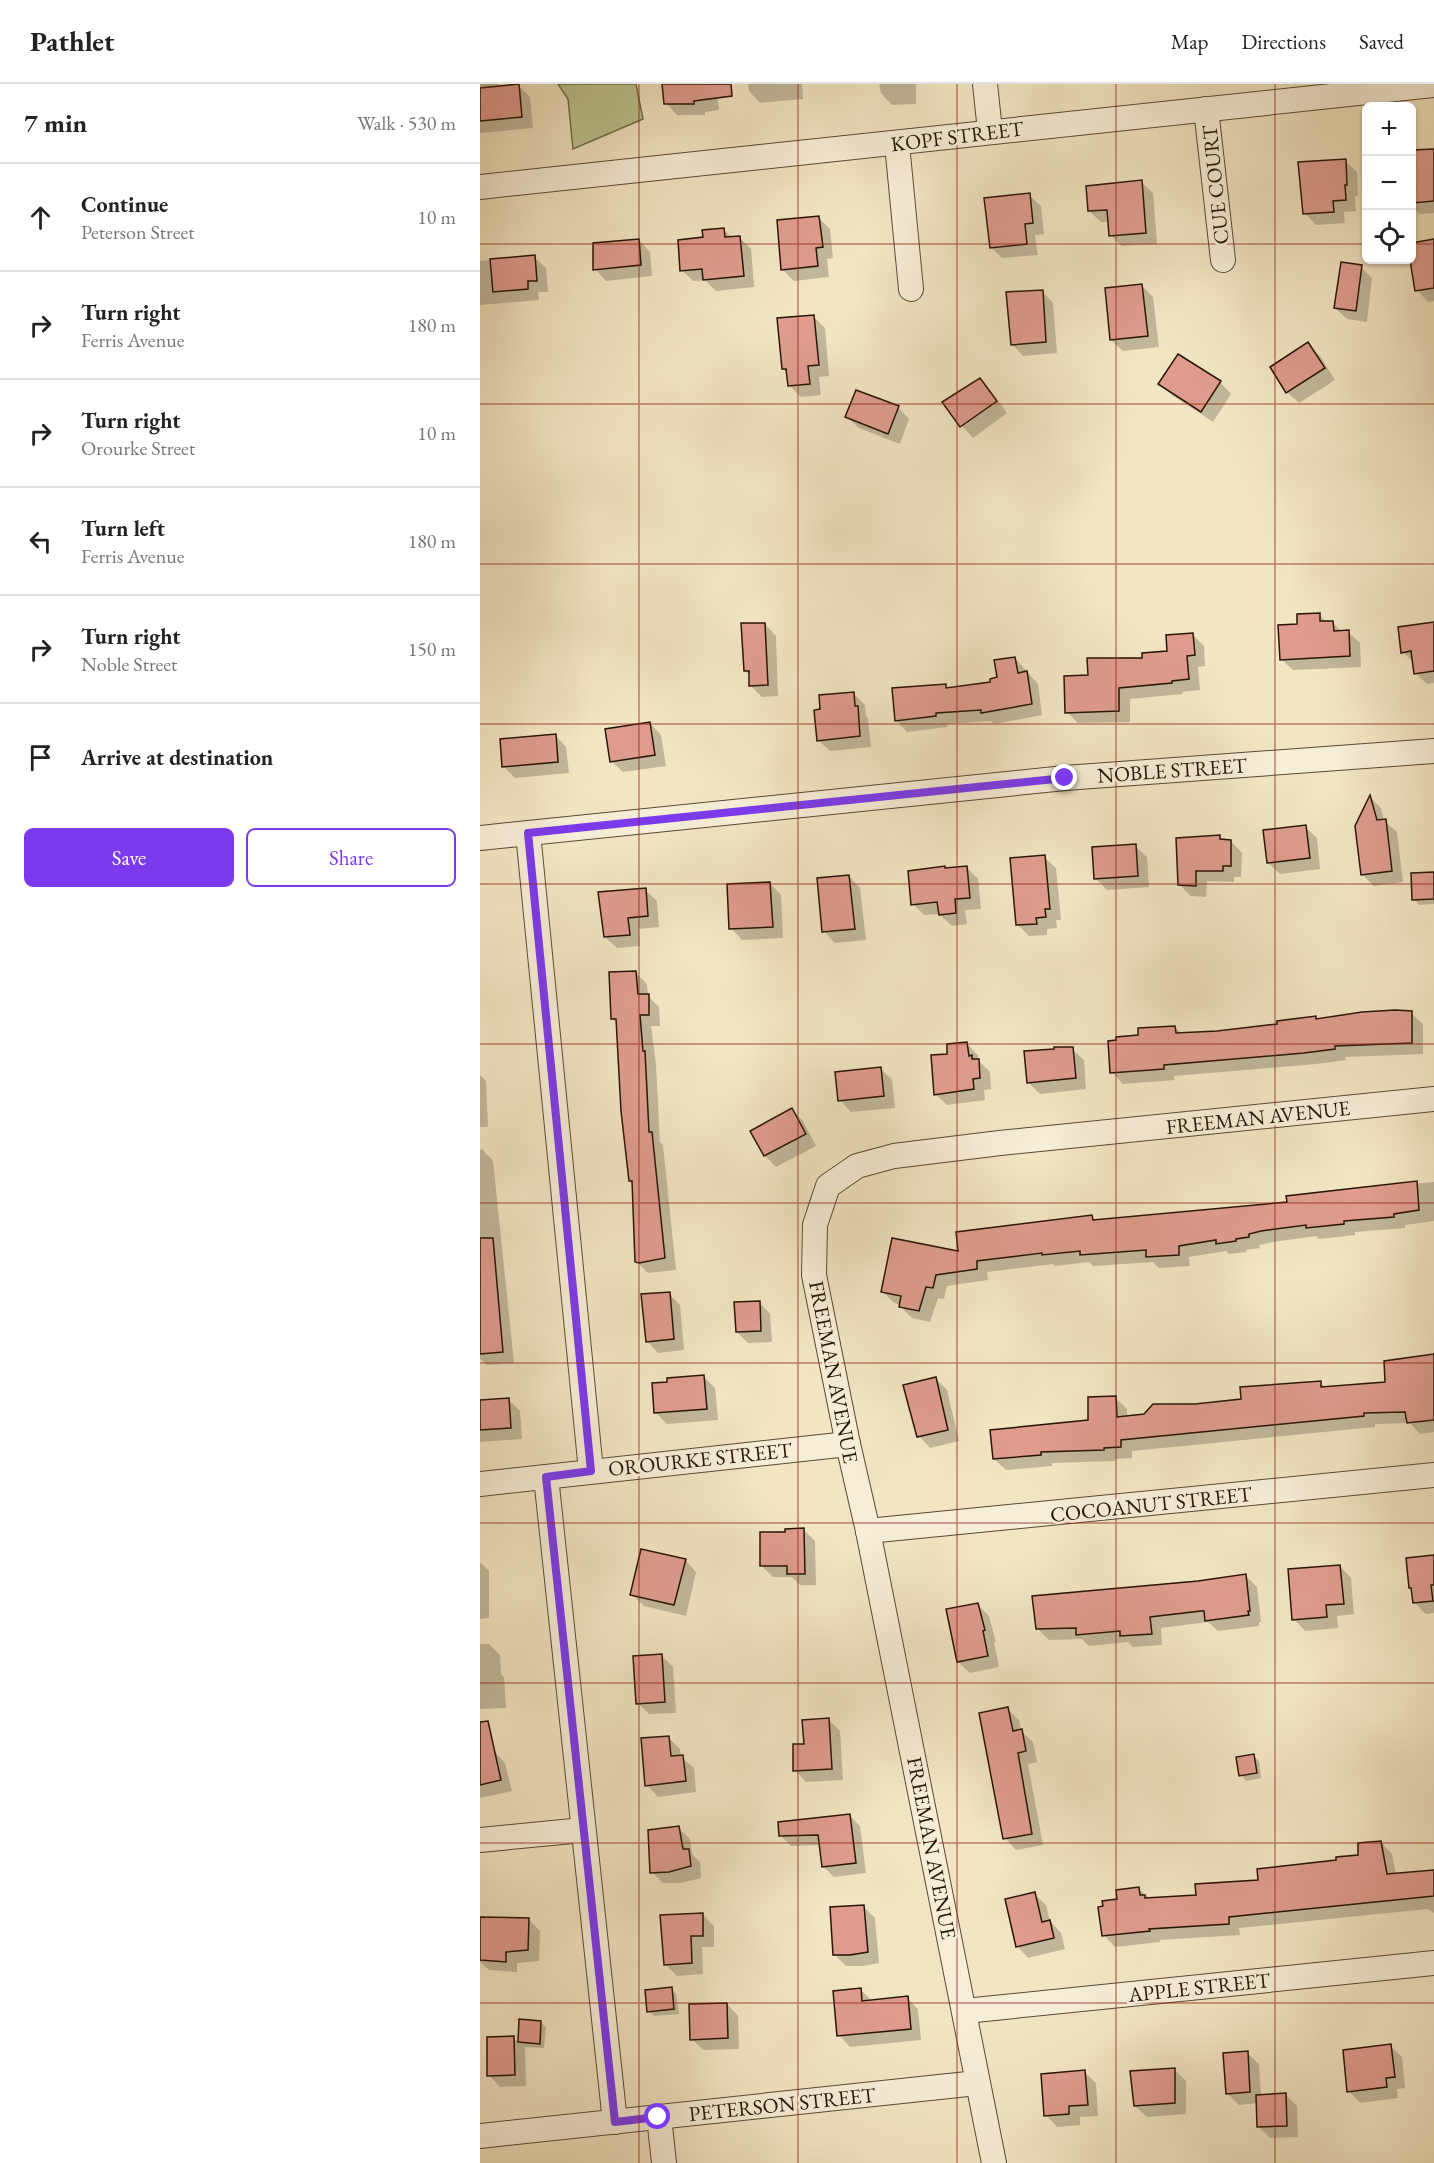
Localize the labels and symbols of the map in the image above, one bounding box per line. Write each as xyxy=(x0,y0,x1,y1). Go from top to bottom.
street label: KOPF STREET xyxy=(889,114,1026,158)
street label: CUE COURT xyxy=(1195,123,1235,246)
street label: NOBLE STREET xyxy=(1096,751,1249,789)
route end xyxy=(1051,764,1077,790)
street label: FREEMAN AVENUE xyxy=(1164,1094,1352,1140)
street label: FREEMAN AVENUE xyxy=(803,1279,865,1466)
street label: OROURKE STREET xyxy=(607,1436,794,1482)
street label: COCOANUT STREET xyxy=(1049,1480,1254,1528)
street label: FREEMAN AVENUE xyxy=(901,1755,963,1942)
street label: APPLE STREET xyxy=(1126,1966,1272,2008)
street label: PETERSON STREET xyxy=(687,2081,878,2127)
route start xyxy=(644,2103,670,2129)

